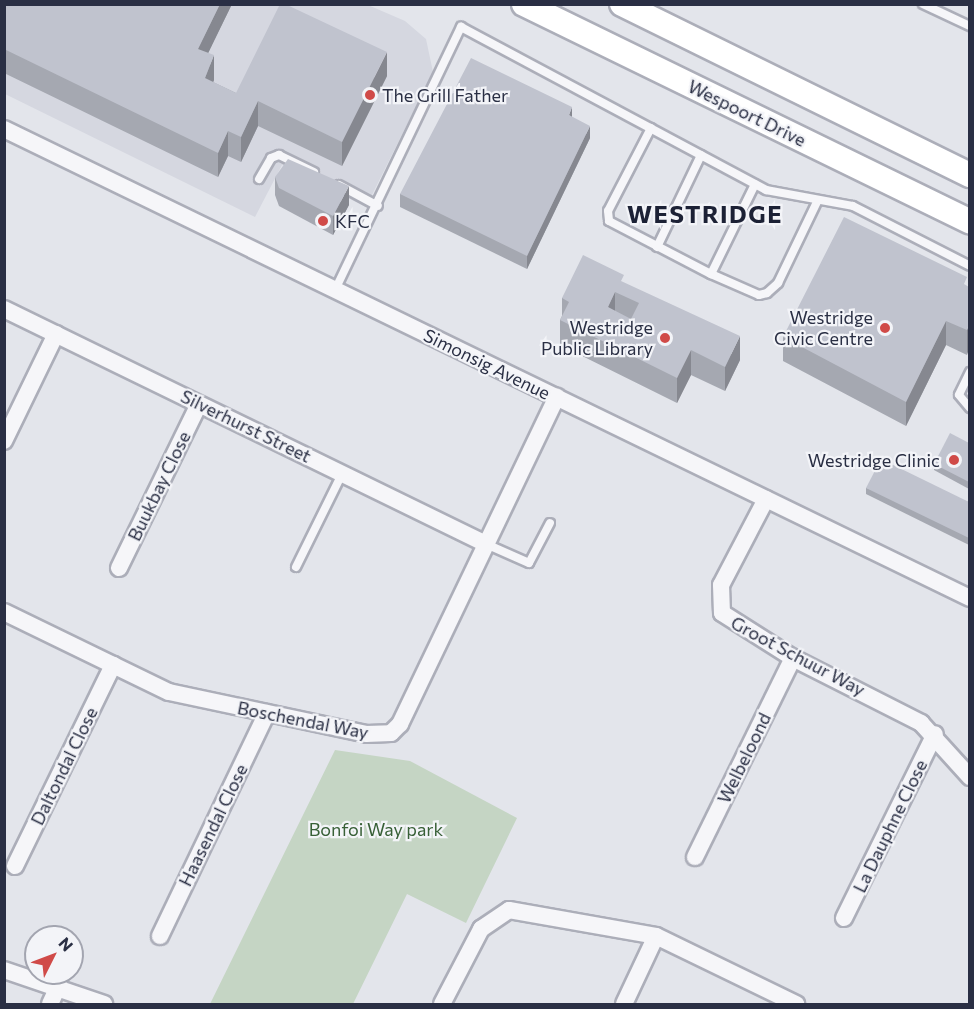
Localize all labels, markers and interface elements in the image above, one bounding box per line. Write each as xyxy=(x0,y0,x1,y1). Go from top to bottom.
street label: Wespoort Drive xyxy=(685,75,809,151)
place label: The Grill Father xyxy=(382,84,508,106)
marker: The Grill Father xyxy=(363,88,377,102)
district label: WESTRIDGE xyxy=(627,200,783,228)
place label: KFC xyxy=(335,210,370,232)
marker: KFC xyxy=(316,214,330,228)
place label: Westridge Civic Centre xyxy=(774,307,873,350)
place label: Westridge Public Library xyxy=(541,317,653,360)
marker: Westridge Civic Centre xyxy=(878,321,892,335)
street label: Simonsig Avenue xyxy=(420,324,554,404)
marker: Westridge Public Library xyxy=(658,331,672,345)
street label: Silverhurst Street xyxy=(177,385,315,467)
street label: Buukbay Close xyxy=(123,428,195,544)
place label: Westridge Clinic xyxy=(808,449,940,471)
marker: Westridge Clinic xyxy=(945,451,963,469)
street label: Groot Schuur Way xyxy=(727,612,869,700)
street label: Boschendal Way xyxy=(236,697,370,743)
street label: Daltondal Close xyxy=(26,703,102,829)
street label: Welbeloond xyxy=(713,709,775,807)
street label: La Dauphne Close xyxy=(848,756,932,896)
street label: Haasendal Close xyxy=(174,760,252,890)
park label: Bonfoi Way park xyxy=(309,818,443,840)
north arrow xyxy=(24,925,84,985)
text: N xyxy=(55,933,77,955)

